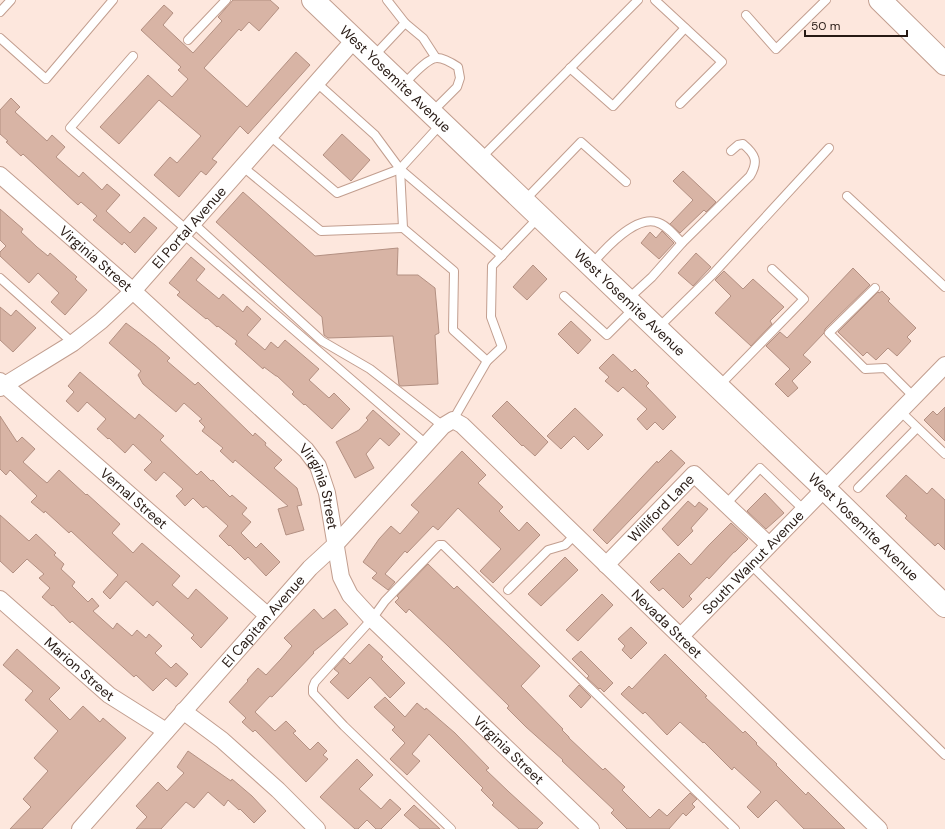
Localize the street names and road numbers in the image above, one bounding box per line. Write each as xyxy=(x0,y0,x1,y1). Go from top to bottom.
street label: West Yosemite Avenue xyxy=(336,21,455,136)
street label: El Portal Avenue xyxy=(148,183,230,272)
street label: Virginia Street xyxy=(55,222,136,295)
street label: West Yosemite Avenue xyxy=(570,245,689,360)
street label: Virginia Street xyxy=(295,439,342,531)
street label: Vernal Street xyxy=(96,464,171,533)
street label: West Yosemite Avenue xyxy=(805,469,923,585)
street label: Williford Lane xyxy=(624,470,698,546)
street label: South Walnut Avenue xyxy=(698,506,808,618)
street label: El Capitan Avenue xyxy=(218,571,309,671)
street label: Nevada Street xyxy=(628,585,706,662)
street label: Marion Street xyxy=(41,633,118,705)
street label: Virginia Street xyxy=(469,712,548,788)

